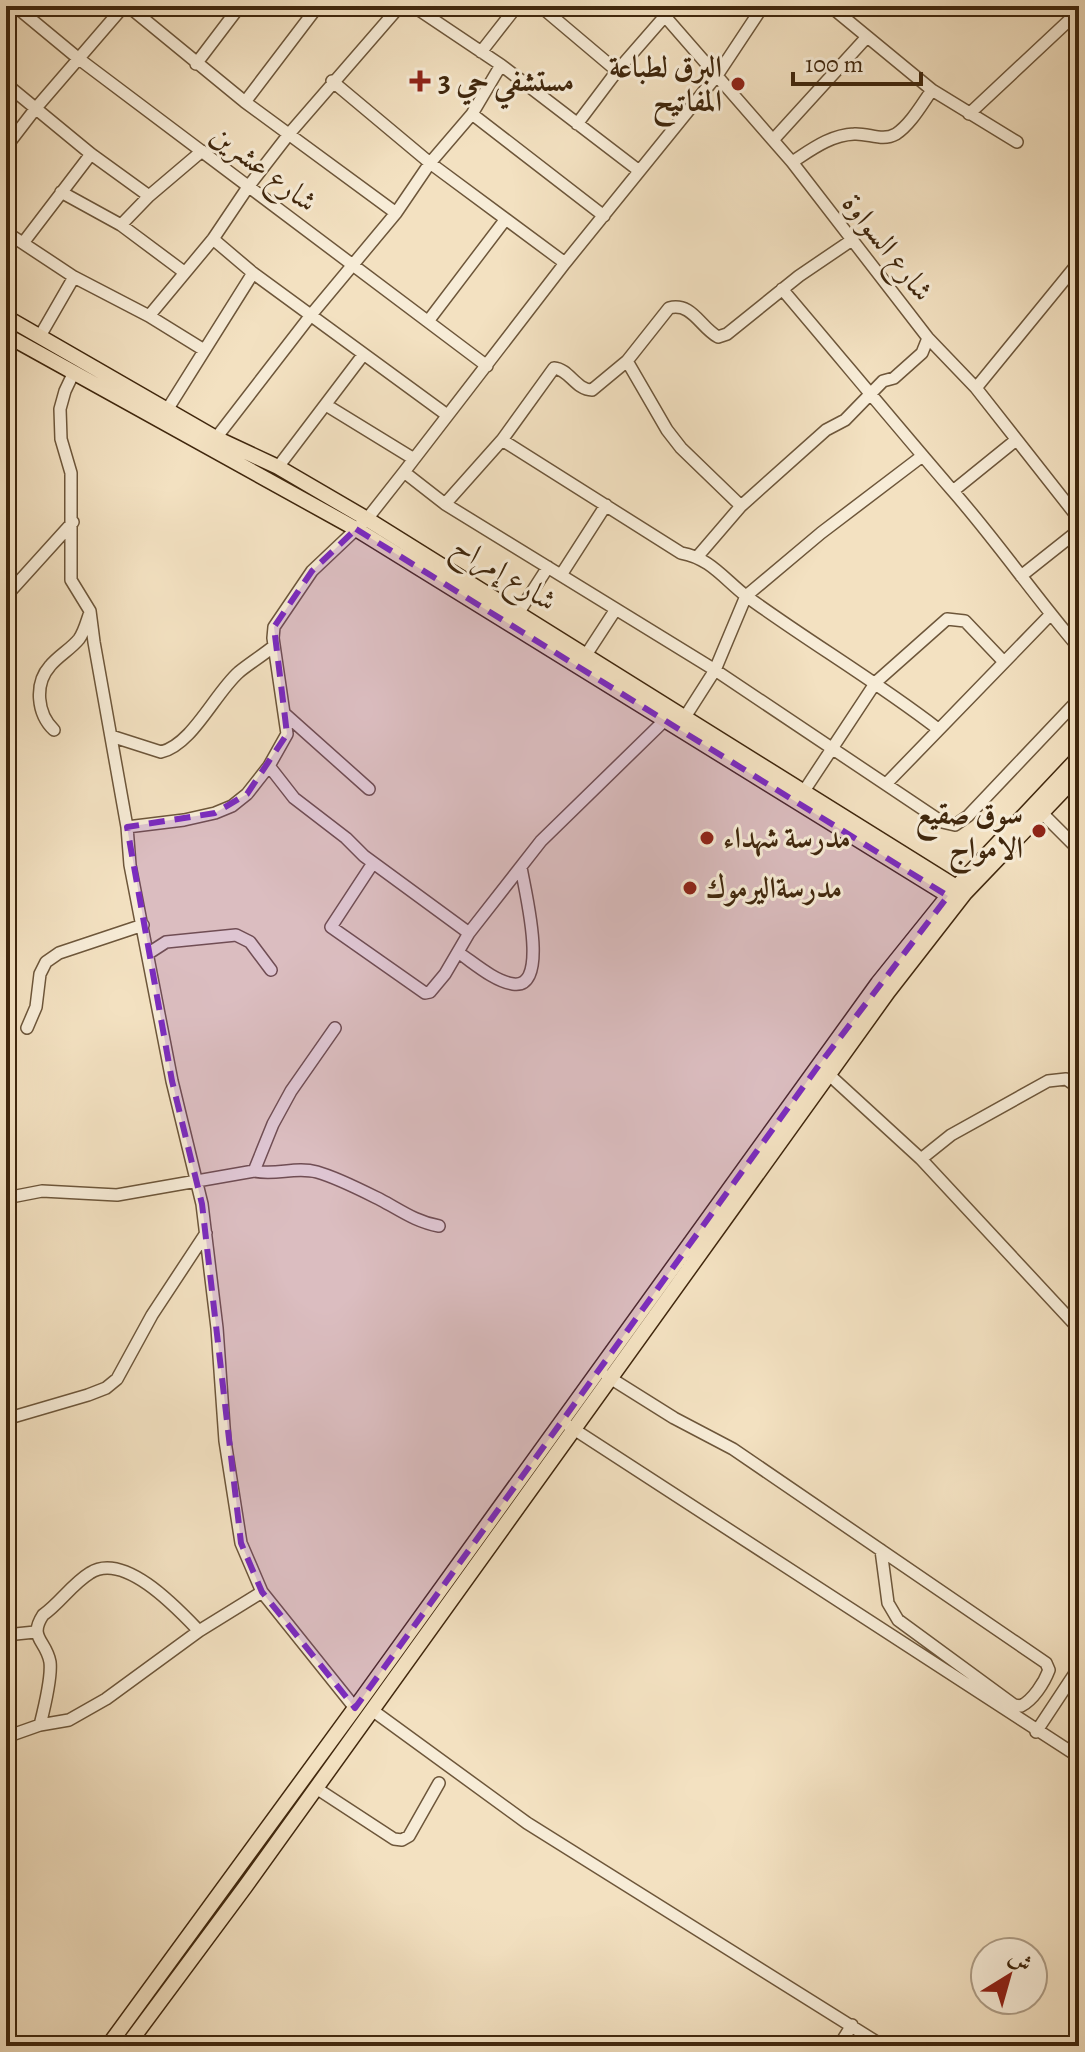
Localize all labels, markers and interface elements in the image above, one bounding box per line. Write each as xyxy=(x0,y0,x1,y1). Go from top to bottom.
scale bar xyxy=(793,36,921,86)
place label: البرق لطباعة المفاتيح xyxy=(609,47,722,128)
text: 100 m xyxy=(805,48,864,80)
place label: مستشفي حي 3 xyxy=(438,61,574,110)
marker: مستشفي حي 3 xyxy=(409,70,431,92)
marker: البرق لطباعة المفاتيح xyxy=(729,75,747,93)
street label: شارع عشرين xyxy=(199,115,326,225)
street label: شارع السواوة xyxy=(829,185,943,312)
street label: شارع إمراح xyxy=(442,525,565,626)
place label: سوق صقيع الامواج xyxy=(915,794,1023,875)
place label: مدرسة شهداء xyxy=(723,818,851,858)
marker: سوق صقيع الامواج xyxy=(1030,822,1048,840)
marker: مدرسة شهداء xyxy=(698,829,716,847)
place label: مدرسةاليرموك xyxy=(706,868,842,908)
marker: مدرسةاليرموك xyxy=(681,879,699,897)
north arrow xyxy=(969,1936,1049,2016)
text: ش xyxy=(1003,1942,1038,1979)

